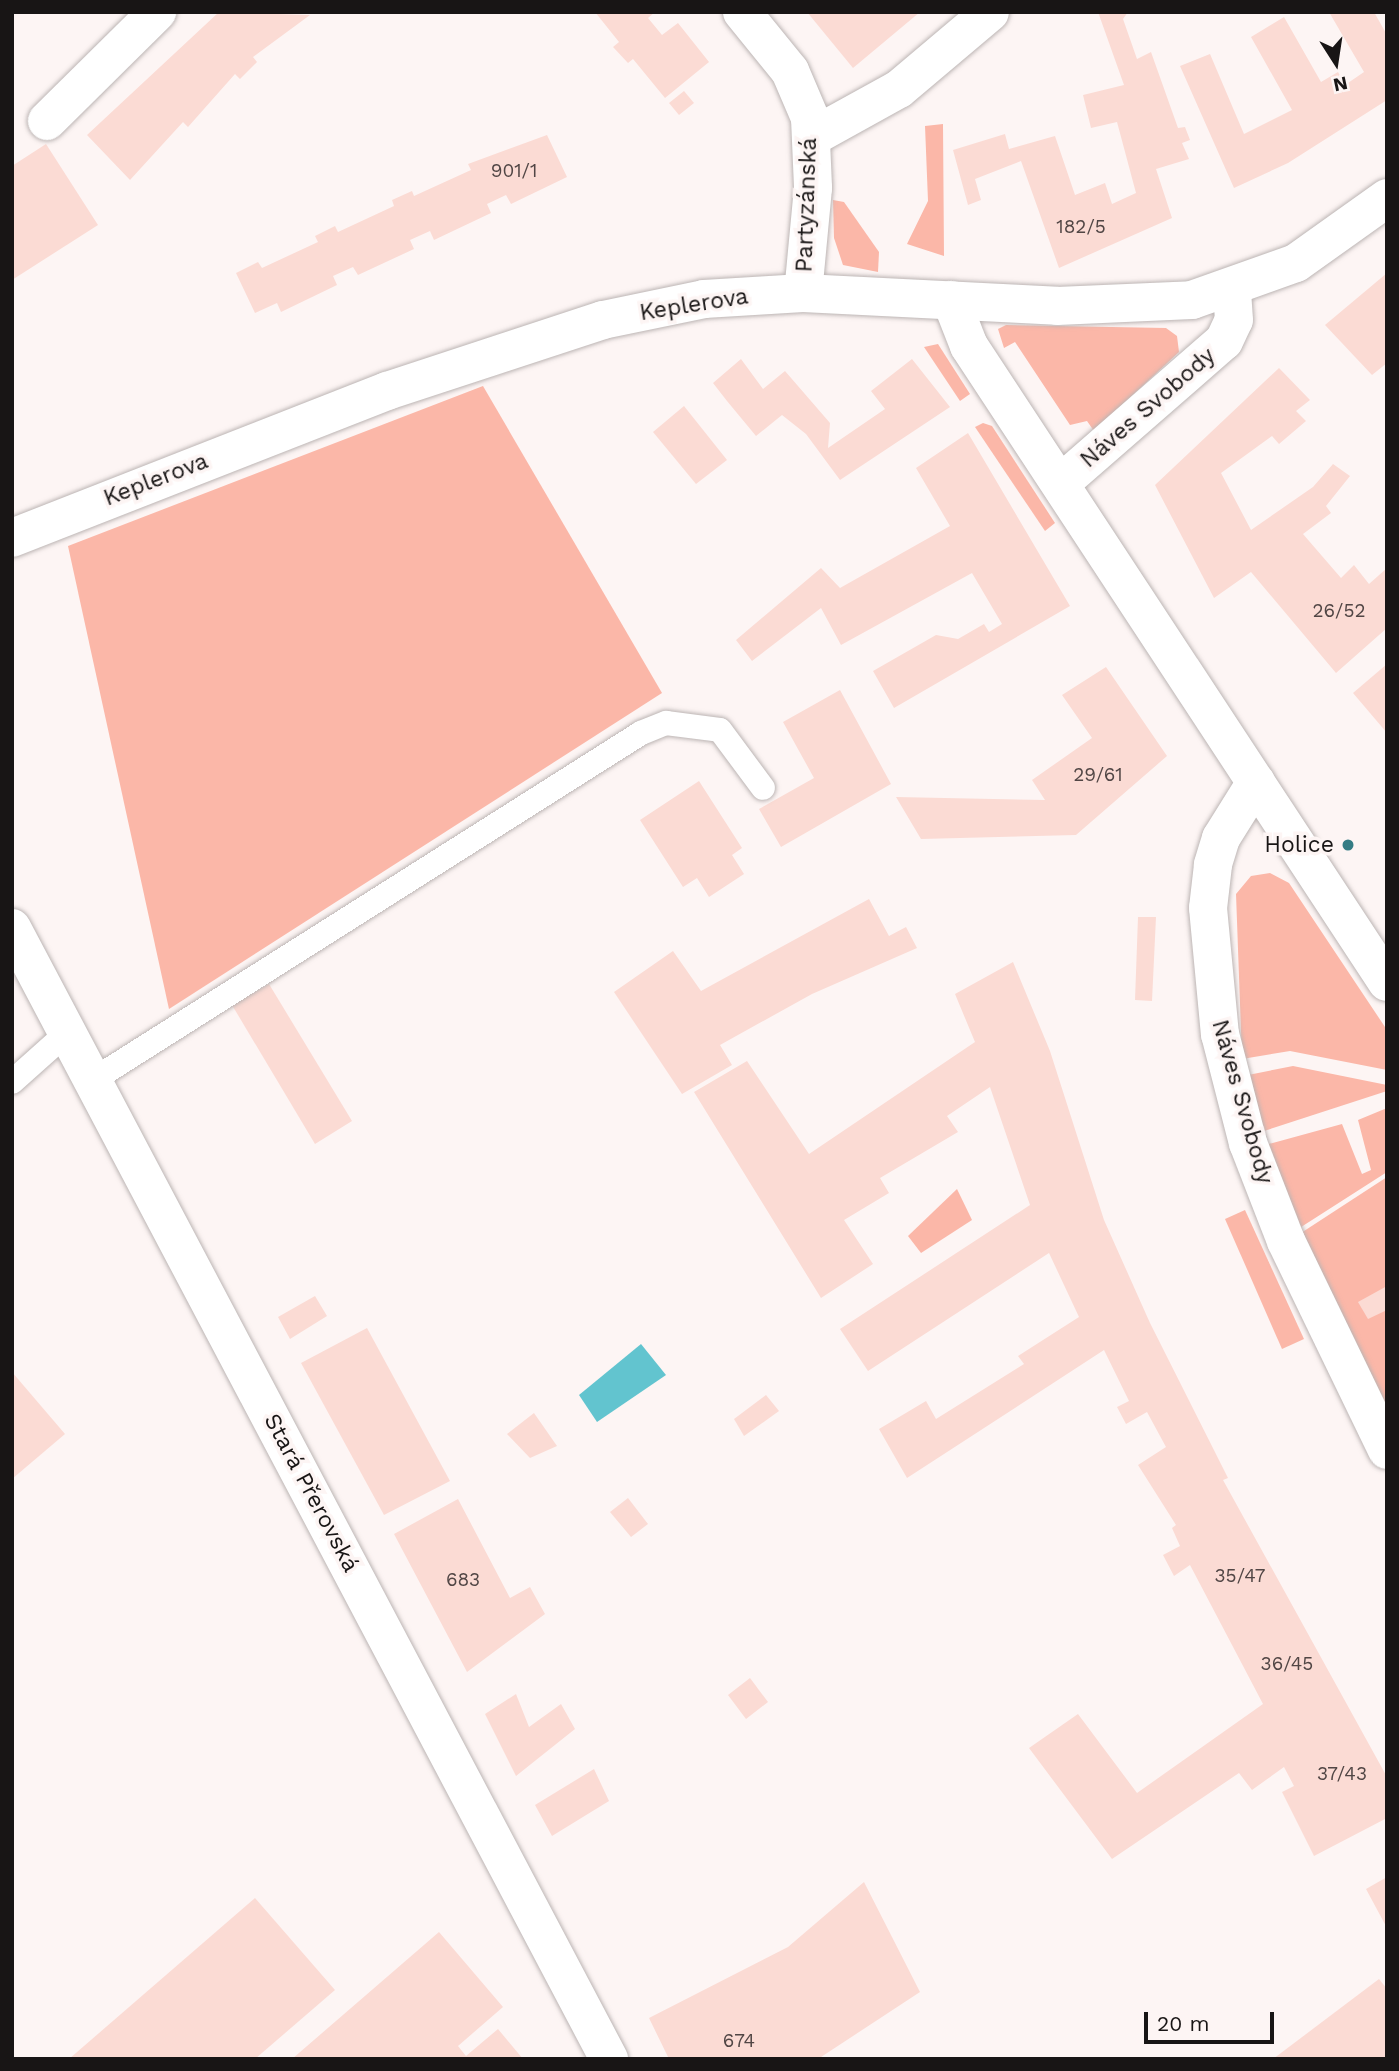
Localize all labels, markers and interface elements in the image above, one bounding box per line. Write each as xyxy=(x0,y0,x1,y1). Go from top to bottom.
north arrow xyxy=(1301,28,1371,98)
text: N xyxy=(1331,71,1350,97)
street label: Partyzánská xyxy=(791,137,823,273)
house number: 901/1 xyxy=(491,160,537,182)
house number: 182/5 xyxy=(1056,216,1106,238)
street label: Keplerova xyxy=(638,283,750,327)
street label: Náves Svobody xyxy=(1075,342,1221,474)
street label: Keplerova xyxy=(100,447,212,513)
house number: 26/52 xyxy=(1312,600,1366,622)
house number: 29/61 xyxy=(1073,764,1123,786)
place label: Holice xyxy=(1264,831,1334,859)
marker: Holice xyxy=(1340,837,1356,853)
street label: Náves Svobody xyxy=(1205,1017,1279,1187)
street label: Stará Přerovská xyxy=(257,1409,365,1577)
house number: 35/47 xyxy=(1215,1565,1265,1587)
house number: 683 xyxy=(446,1569,480,1591)
house number: 36/45 xyxy=(1261,1653,1313,1675)
house number: 37/43 xyxy=(1317,1763,1367,1785)
scale bar xyxy=(1147,1997,1276,2041)
text: 20 m xyxy=(1157,2011,1209,2036)
house number: 674 xyxy=(723,2030,755,2052)

